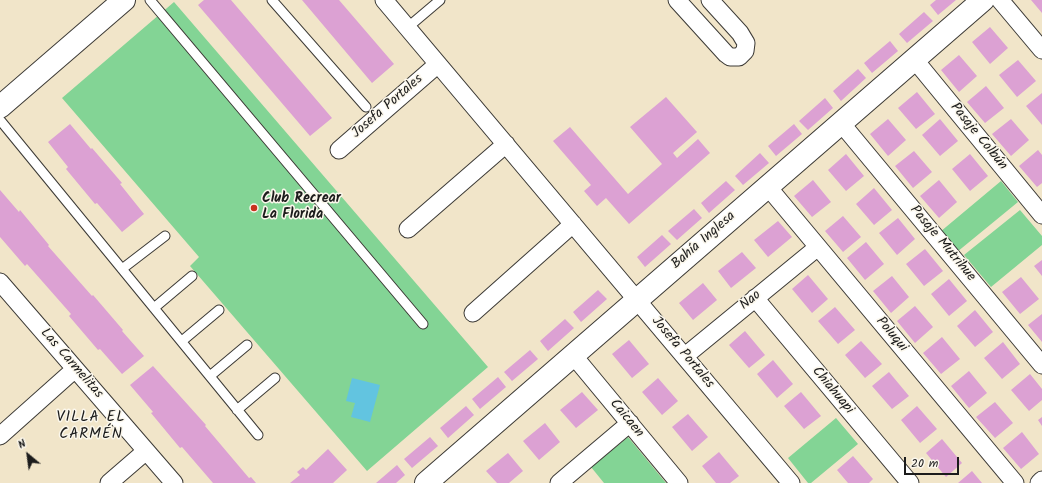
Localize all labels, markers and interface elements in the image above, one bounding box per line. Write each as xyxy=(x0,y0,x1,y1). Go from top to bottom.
street label: Josefa Portales xyxy=(349,72,427,142)
street label: Pasaje Colbún xyxy=(946,100,1010,174)
place label: Club Recrear La Florida xyxy=(262,192,341,224)
marker: Club Recrear La Florida xyxy=(249,203,259,213)
street label: Pasaje Mutrihue xyxy=(905,203,979,285)
street label: Bahía Inglesa xyxy=(669,209,739,273)
street label: Nao xyxy=(737,287,765,315)
street label: Josefa Portales xyxy=(647,314,717,392)
street label: Poluqui xyxy=(871,314,911,356)
street label: Las Carmelitas xyxy=(36,325,106,403)
street label: Chiahuapi xyxy=(807,364,857,418)
street label: Caicaen xyxy=(605,396,647,442)
district label: VILLA EL CARMÉN xyxy=(56,409,126,444)
north arrow xyxy=(8,435,48,475)
text: N xyxy=(15,435,30,454)
scale bar xyxy=(906,449,961,475)
text: 20 m xyxy=(911,454,938,473)

